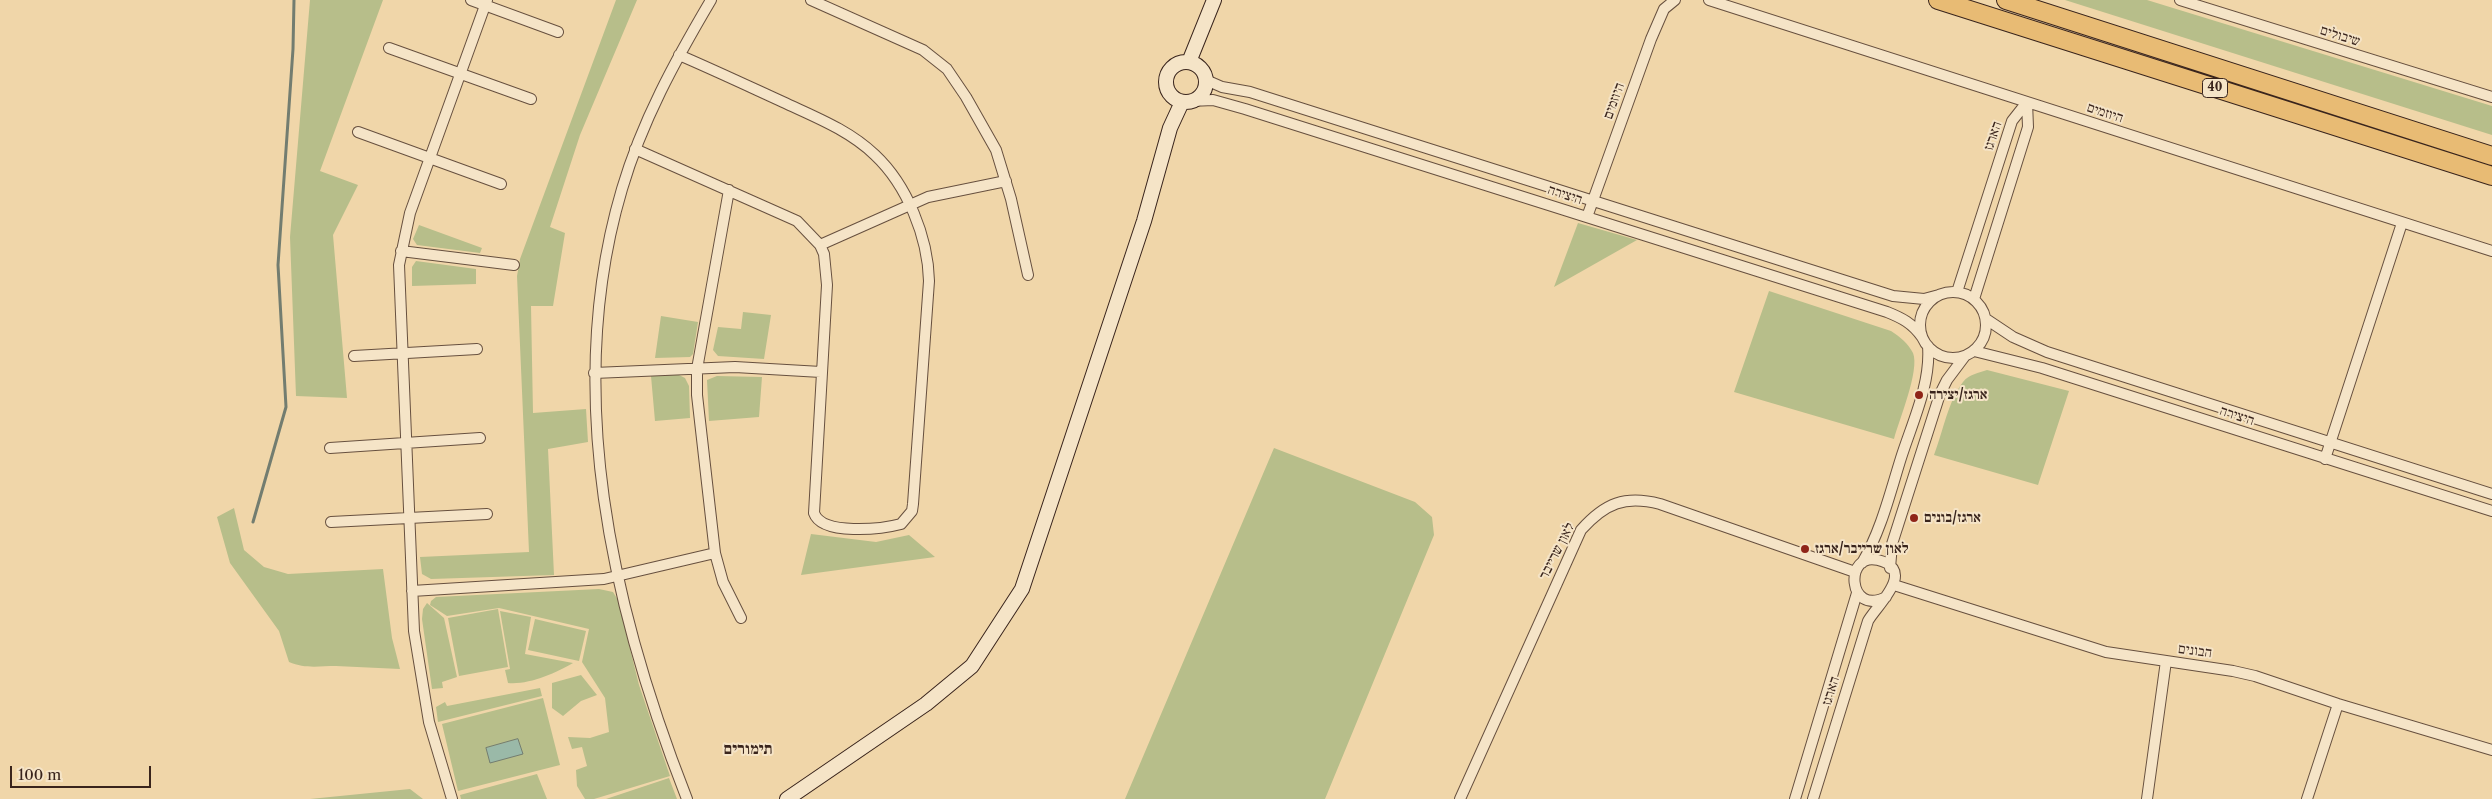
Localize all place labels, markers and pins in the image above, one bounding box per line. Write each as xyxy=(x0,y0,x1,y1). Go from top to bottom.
place label: ארגז/יצירה xyxy=(1929,387,1987,403)
marker: ארגז/יצירה xyxy=(1913,389,1925,401)
place label: ארגז/בונים xyxy=(1924,510,1981,526)
marker: ארגז/בונים xyxy=(1908,512,1920,524)
place label: לאון שרייבר/ארגז xyxy=(1815,541,1909,557)
marker: לאון שרייבר/ארגז xyxy=(1799,543,1811,555)

